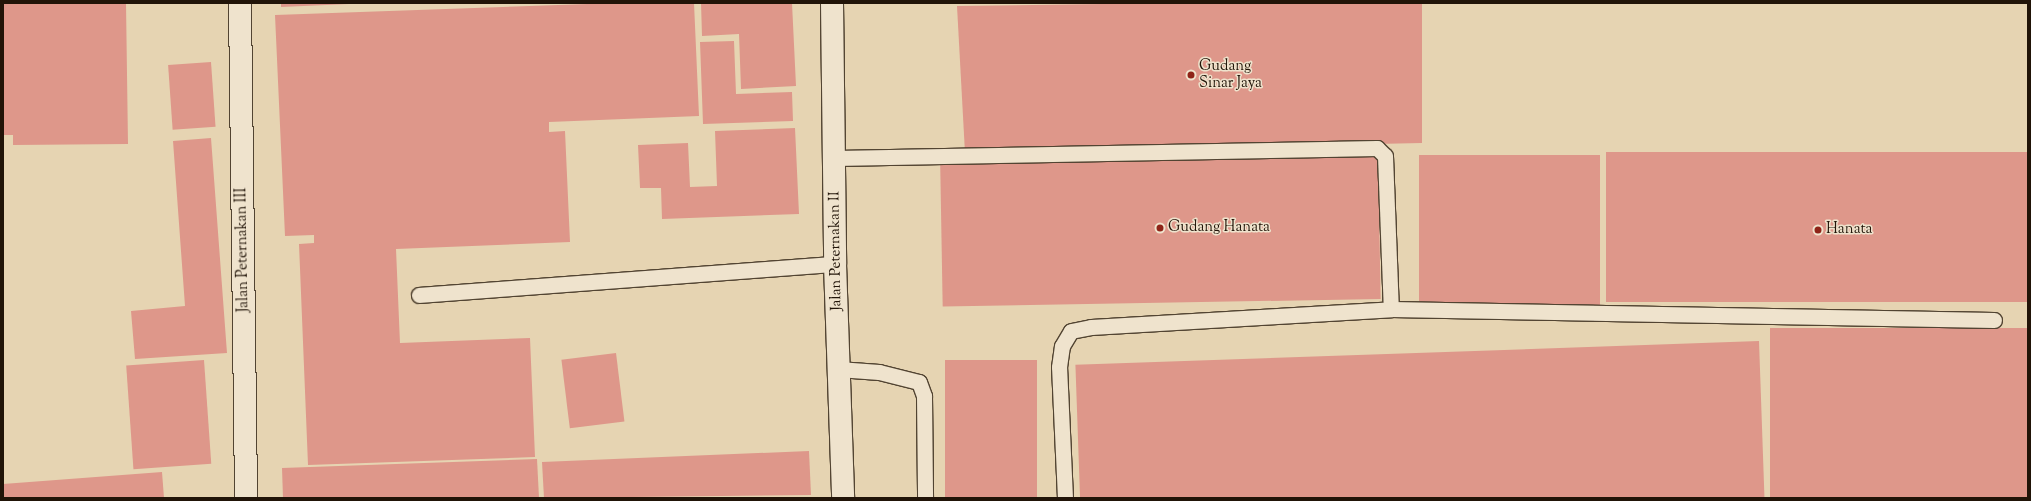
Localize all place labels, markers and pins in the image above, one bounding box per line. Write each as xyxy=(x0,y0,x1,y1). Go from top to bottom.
place label: Gudang Sinar Jaya xyxy=(1199,57,1262,92)
marker: Gudang Sinar Jaya xyxy=(1186,70,1196,80)
place label: Gudang Hanata xyxy=(1168,219,1270,237)
place label: Hanata xyxy=(1826,221,1872,239)
marker: Gudang Hanata xyxy=(1155,223,1165,233)
marker: Hanata xyxy=(1813,225,1823,235)

